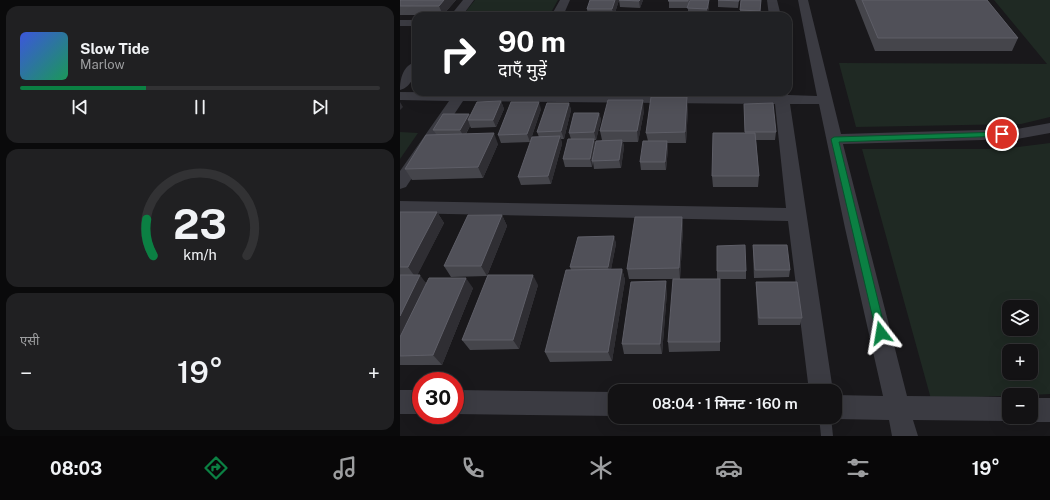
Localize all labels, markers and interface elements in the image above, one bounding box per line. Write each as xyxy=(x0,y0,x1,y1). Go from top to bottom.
text: 90 m xyxy=(498,25,566,58)
icon: right xyxy=(432,28,484,80)
text: Slow Tide xyxy=(80,40,149,57)
text: Marlow xyxy=(80,57,125,72)
text: दाएँ मुड़ें xyxy=(498,59,547,80)
icon: previous xyxy=(69,96,91,118)
icon: pause xyxy=(189,96,211,118)
icon: next xyxy=(309,96,331,118)
pin xyxy=(985,117,1019,151)
icon: arrive xyxy=(991,123,1013,145)
text: 23 xyxy=(173,199,227,248)
text: km/h xyxy=(183,246,217,263)
map controls xyxy=(1002,300,1038,424)
button: layers xyxy=(1002,300,1038,336)
position arrow xyxy=(860,312,902,354)
text: एसी xyxy=(20,333,39,348)
button: + xyxy=(1002,344,1038,380)
text: 19° xyxy=(177,354,223,390)
text: − xyxy=(20,360,32,386)
text: + xyxy=(368,360,380,386)
speed limit sign: 30 xyxy=(412,372,464,424)
button: − xyxy=(1002,388,1038,424)
text: 08:04 · 1 मिनट · 160 m xyxy=(652,395,798,412)
icon: directions xyxy=(202,454,230,482)
icon: music xyxy=(331,454,359,482)
icon: phone xyxy=(459,454,487,482)
icon: climate xyxy=(587,454,615,482)
icon: car xyxy=(715,454,743,482)
icon: filters xyxy=(844,454,872,482)
text: 08:03 xyxy=(50,458,102,479)
text: 19° xyxy=(972,458,1000,479)

